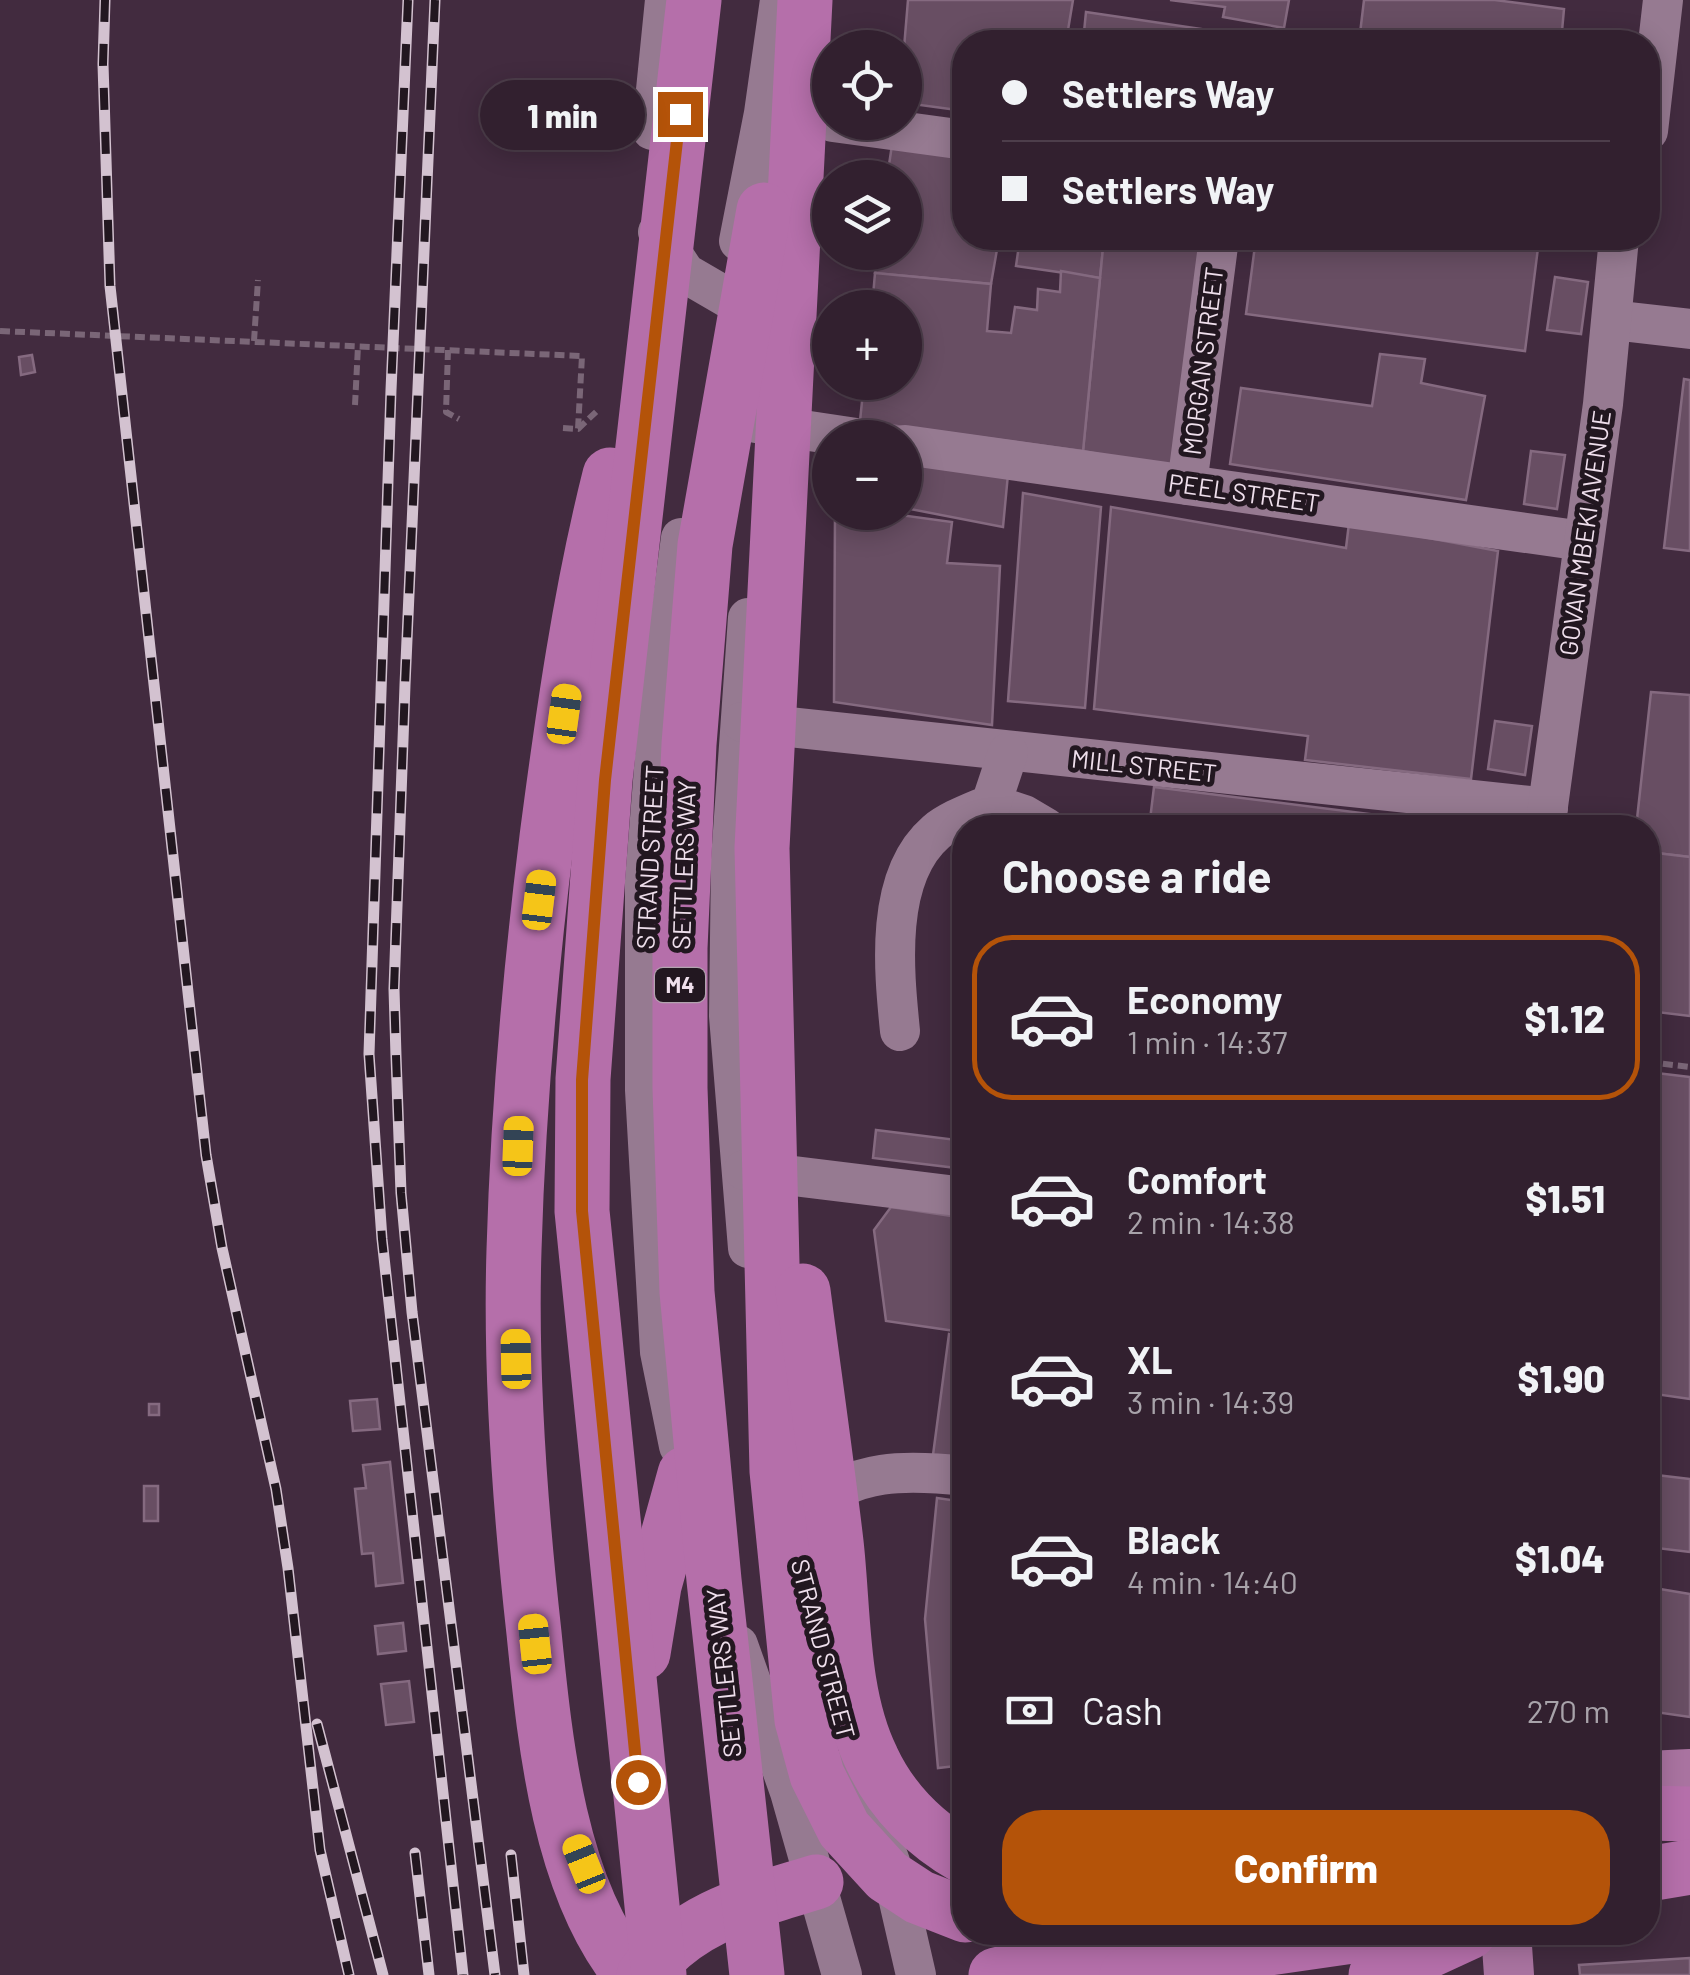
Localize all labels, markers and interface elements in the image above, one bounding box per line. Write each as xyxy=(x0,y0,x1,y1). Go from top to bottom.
map controls xyxy=(812,30,922,530)
button: locate xyxy=(812,30,922,140)
text: Settlers Way xyxy=(1062,70,1274,116)
callout: 1 min xyxy=(480,79,645,149)
route end xyxy=(658,92,703,137)
text: 1 min xyxy=(527,96,598,134)
button: layers xyxy=(812,160,922,270)
text: Settlers Way xyxy=(1062,166,1274,212)
street label: MORGAN STREET xyxy=(1176,265,1228,457)
button: + xyxy=(812,290,922,400)
street label: GOVAN MBEKI AVENUE xyxy=(1552,408,1616,657)
button: − xyxy=(812,420,922,530)
street label: PEEL STREET xyxy=(1167,467,1322,517)
car xyxy=(545,682,583,746)
street label: MILL STREET xyxy=(1070,742,1218,788)
street label: STRAND STREET xyxy=(629,764,669,950)
street label: SETTLERS WAY xyxy=(665,780,701,950)
text: Choose a ride xyxy=(1002,848,1272,902)
car xyxy=(520,868,558,932)
road number: M4 xyxy=(655,968,705,1002)
icon: car xyxy=(1007,973,1097,1063)
text: Economy xyxy=(1127,976,1282,1022)
text: $1.12 xyxy=(1524,995,1605,1041)
text: 1 min · 14:37 xyxy=(1127,1022,1287,1060)
car xyxy=(502,1115,534,1177)
icon: car xyxy=(1007,1153,1097,1243)
text: Comfort xyxy=(1127,1156,1267,1202)
text: $1.51 xyxy=(1525,1175,1605,1221)
text: 2 min · 14:38 xyxy=(1127,1202,1295,1240)
car xyxy=(500,1329,532,1389)
icon: car xyxy=(1007,1333,1097,1423)
text: XL xyxy=(1127,1336,1173,1382)
text: $1.90 xyxy=(1517,1355,1605,1401)
text: 3 min · 14:39 xyxy=(1127,1382,1294,1420)
icon: car xyxy=(1007,1513,1097,1603)
text: Black xyxy=(1127,1516,1221,1562)
text: $1.04 xyxy=(1515,1535,1605,1581)
street label: STRAND STREET xyxy=(786,1556,862,1742)
text: 4 min · 14:40 xyxy=(1127,1562,1298,1600)
street label: SETTLERS WAY xyxy=(699,1587,747,1759)
car xyxy=(517,1613,553,1675)
icon: cash xyxy=(1002,1683,1057,1738)
text: Cash xyxy=(1082,1687,1163,1733)
text: 270 m xyxy=(1527,1691,1610,1729)
route start xyxy=(616,1760,661,1805)
button: Confirm xyxy=(1002,1810,1610,1925)
car xyxy=(559,1831,609,1897)

